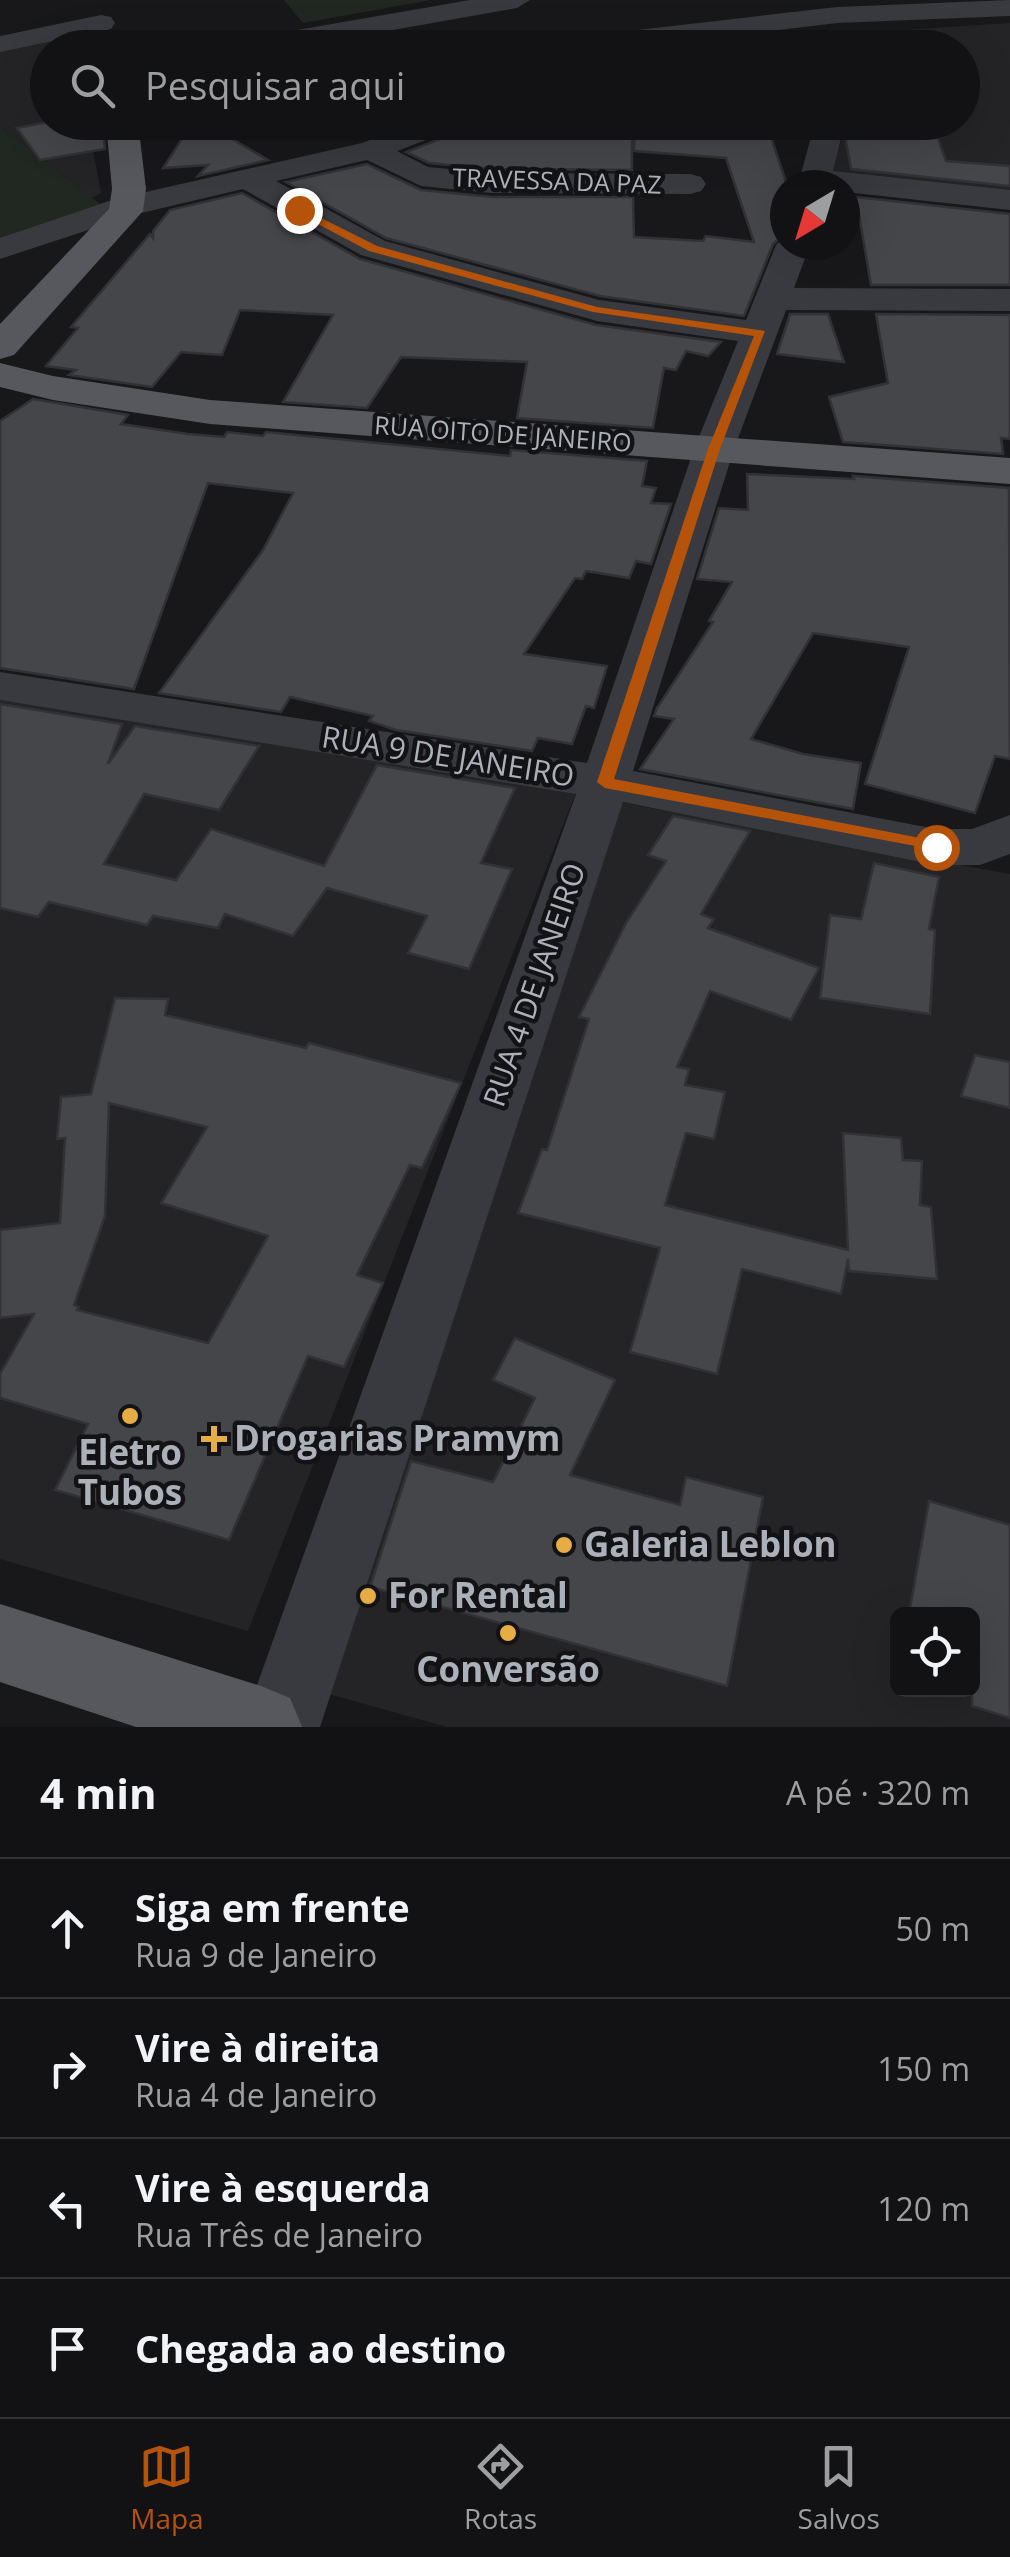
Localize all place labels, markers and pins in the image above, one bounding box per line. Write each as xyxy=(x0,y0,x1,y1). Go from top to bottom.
marker: Eletro Tubos xyxy=(119,1405,141,1427)
place label: Drogarias Pramym xyxy=(234,1414,560,1461)
place label: Eletro Tubos xyxy=(78,1428,182,1515)
marker: Drogarias Pramym xyxy=(203,1428,225,1450)
place label: Galeria Leblon xyxy=(584,1520,837,1567)
marker: Galeria Leblon xyxy=(553,1534,575,1556)
place label: For Rental xyxy=(388,1571,568,1618)
marker: For Rental xyxy=(357,1585,379,1607)
marker: Conversão xyxy=(497,1622,519,1644)
place label: Conversão xyxy=(416,1645,600,1692)

